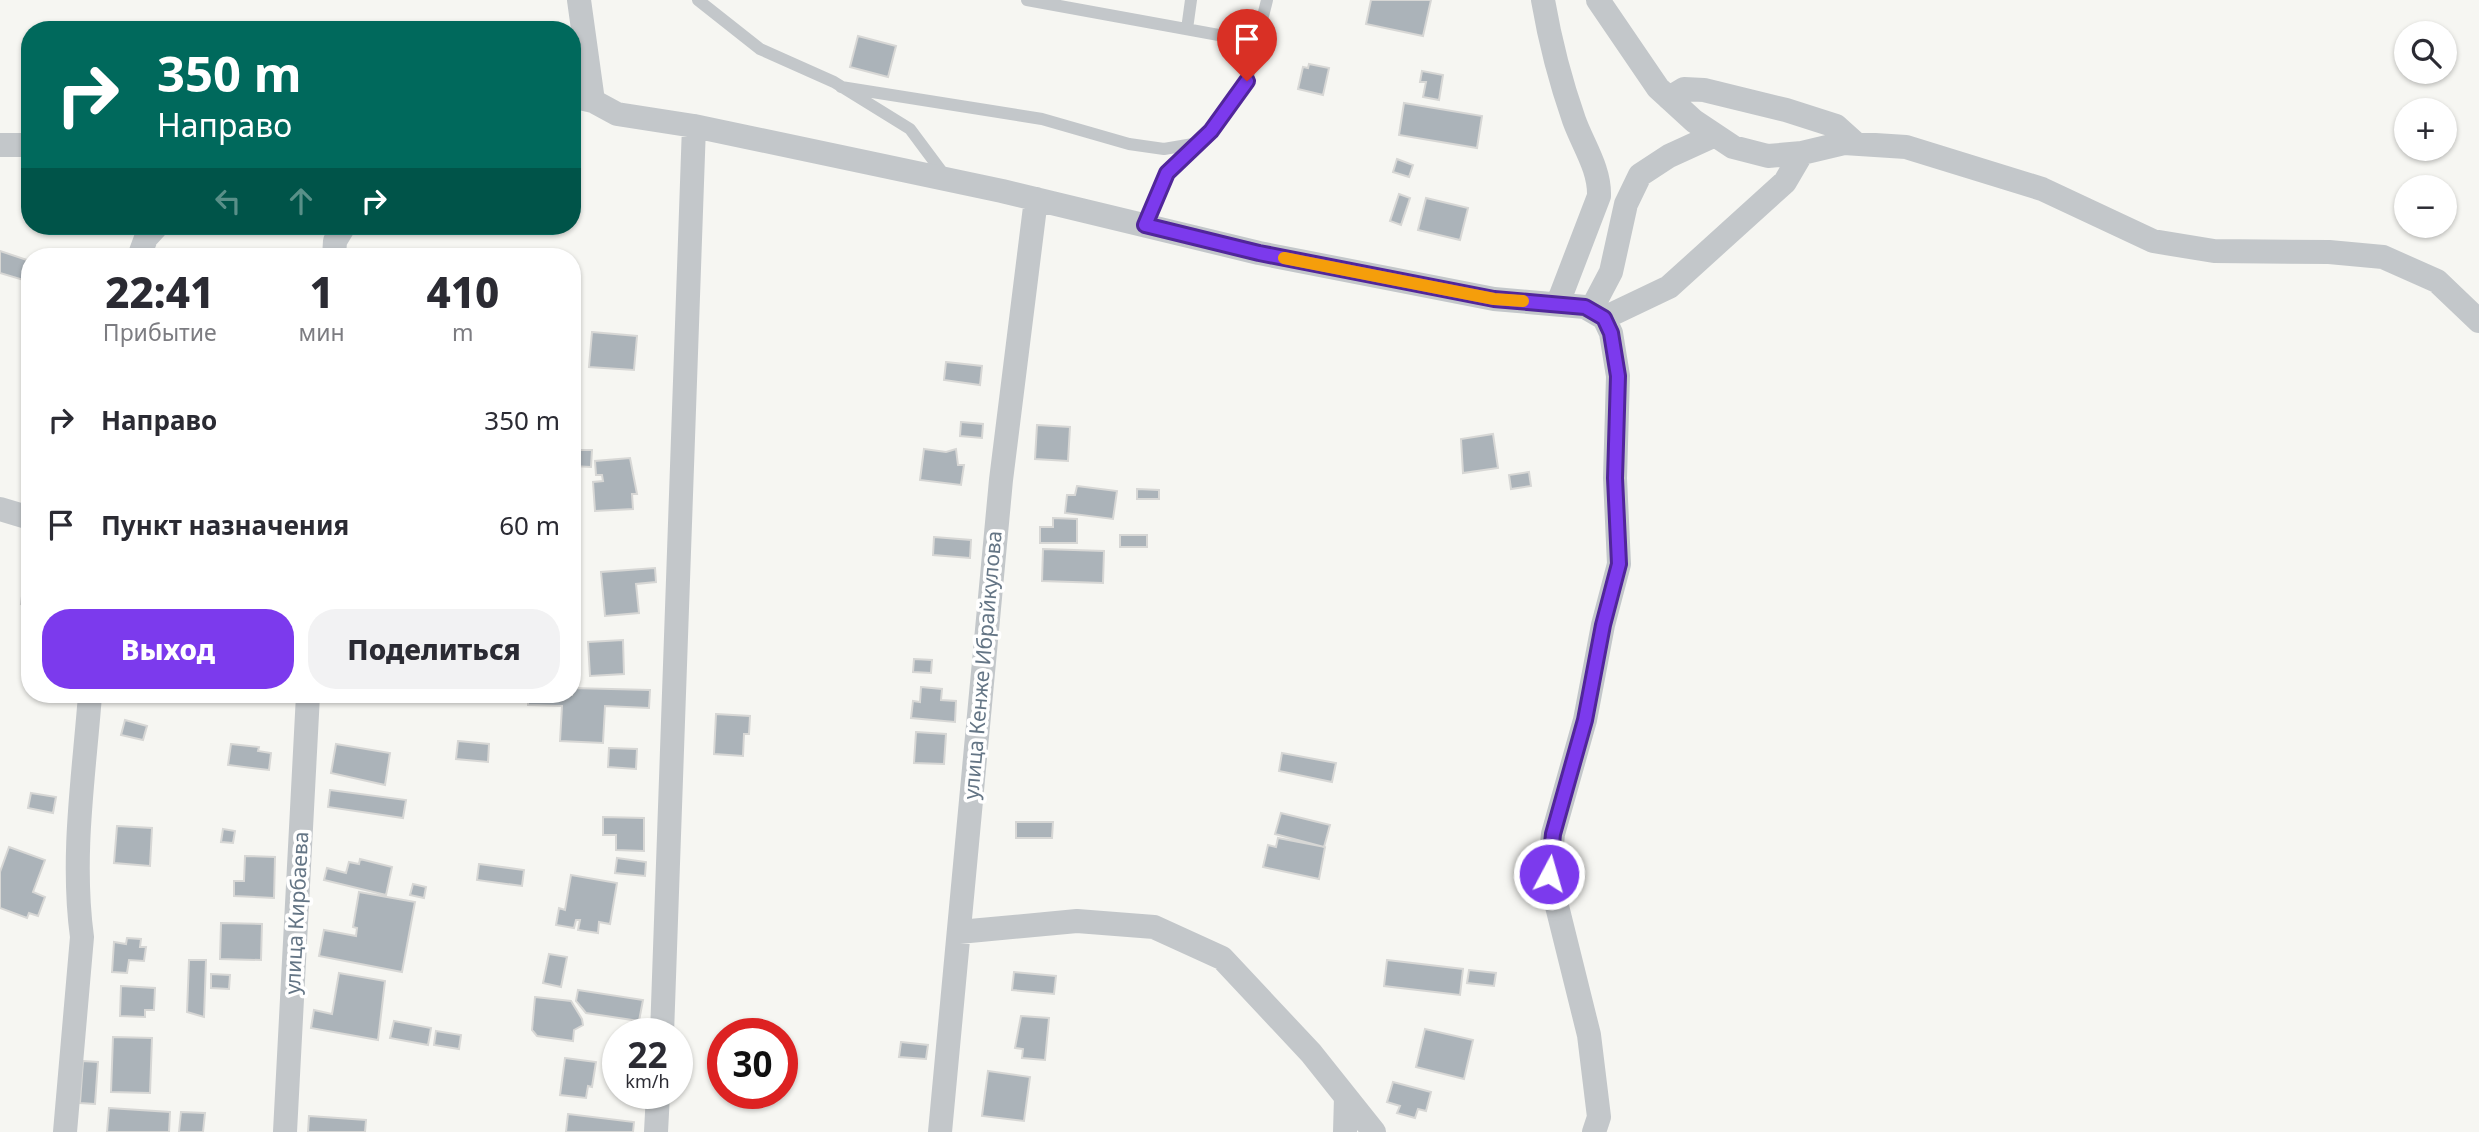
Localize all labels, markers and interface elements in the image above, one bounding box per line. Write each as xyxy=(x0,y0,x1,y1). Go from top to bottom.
pin xyxy=(1217,9,1277,81)
icon: arrive xyxy=(1228,20,1266,58)
map controls xyxy=(2394,21,2457,238)
button: search xyxy=(2394,21,2457,84)
text: 350 m xyxy=(157,40,302,106)
icon: right xyxy=(42,49,133,140)
button: + xyxy=(2394,98,2457,161)
text: Направо xyxy=(157,103,292,146)
button: − xyxy=(2394,175,2457,238)
icon: left xyxy=(209,182,247,220)
icon: ahead xyxy=(282,182,320,220)
icon: right xyxy=(355,182,393,220)
text: 22:41 xyxy=(105,263,214,320)
text: 1 xyxy=(309,263,334,320)
text: 410 xyxy=(426,263,499,320)
text: Прибытие xyxy=(103,316,217,348)
text: мин xyxy=(299,316,345,348)
text: m xyxy=(452,316,474,348)
icon: right xyxy=(42,401,80,439)
text: Направо xyxy=(101,402,217,438)
text: 350 m xyxy=(484,402,560,438)
icon: arrive xyxy=(42,506,80,544)
text: Пункт назначения xyxy=(101,507,349,543)
text: 60 m xyxy=(499,507,560,543)
street label: улица Кенже Ибрайкулова xyxy=(956,529,1008,800)
button: Выход xyxy=(42,609,294,689)
button: Поделиться xyxy=(308,609,560,689)
street label: улица Кирбаева xyxy=(278,831,314,995)
position arrow xyxy=(1512,837,1586,911)
speed limit sign: 30 xyxy=(707,1018,798,1109)
text: 22 xyxy=(627,1031,668,1078)
text: km/h xyxy=(625,1069,670,1093)

